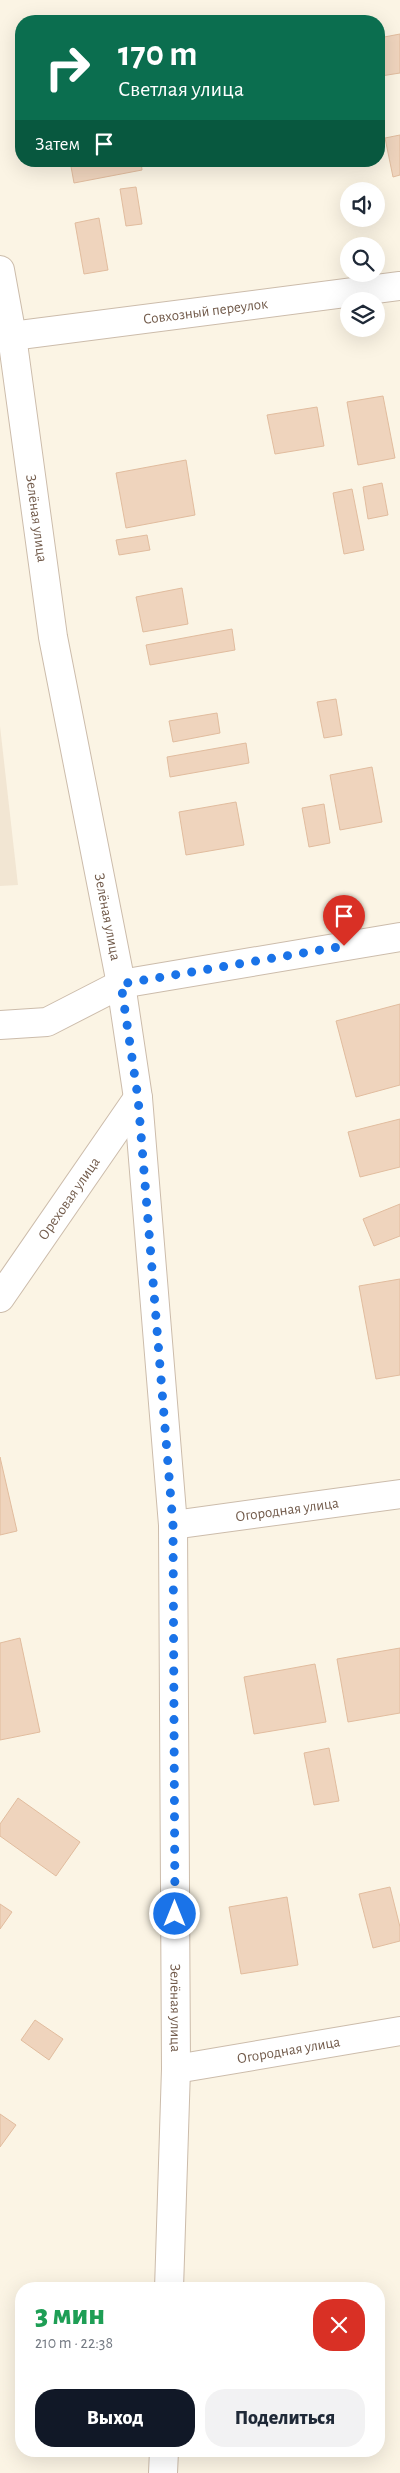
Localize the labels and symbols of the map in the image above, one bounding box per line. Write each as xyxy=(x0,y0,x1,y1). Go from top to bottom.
street label: Совхозный переулок xyxy=(142,296,269,327)
street label: Зелёная улица xyxy=(23,473,50,563)
street label: Зелёная улица xyxy=(91,872,123,962)
pin xyxy=(323,895,365,946)
street label: Ореховая улица xyxy=(35,1154,103,1243)
street label: Огородная улица xyxy=(234,1495,340,1524)
position arrow xyxy=(148,1887,200,1939)
street label: Зелёная улица xyxy=(167,1964,183,2052)
street label: Огородная улица xyxy=(236,2034,341,2067)

